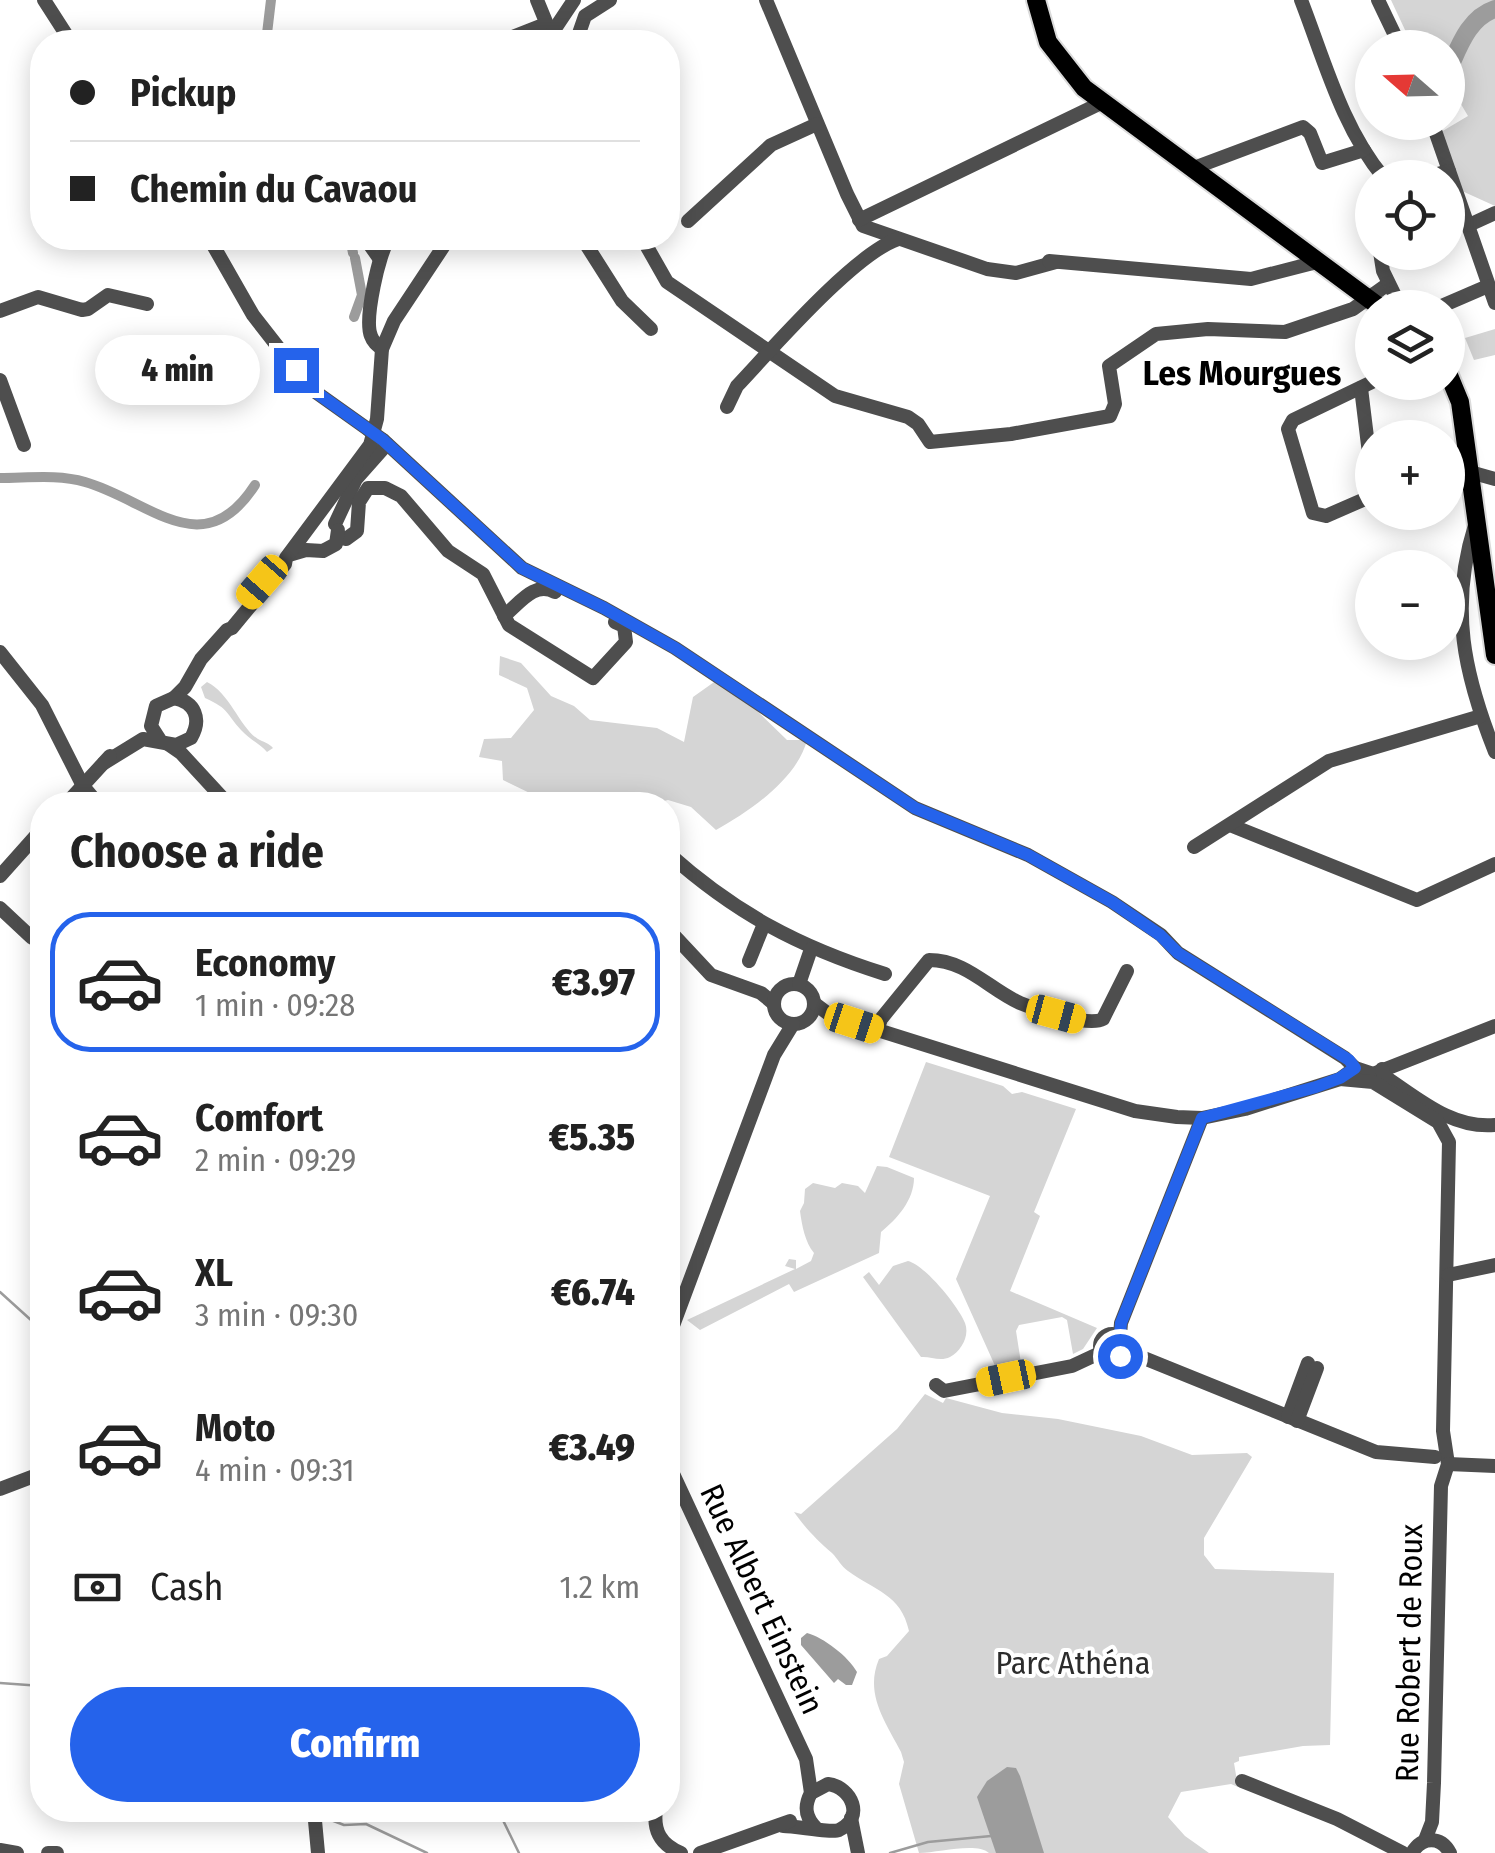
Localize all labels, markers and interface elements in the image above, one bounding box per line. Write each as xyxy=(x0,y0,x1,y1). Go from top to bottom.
north arrow xyxy=(1355,30,1465,140)
map controls xyxy=(1355,30,1465,660)
text: Pickup xyxy=(130,70,236,116)
button: locate xyxy=(1355,160,1465,270)
text: Chemin du Cavaou xyxy=(130,166,418,212)
button: layers xyxy=(1355,290,1465,400)
callout: 4 min xyxy=(96,335,261,405)
route end xyxy=(274,348,319,393)
text: 4 min xyxy=(141,351,214,389)
district label: Les Mourgues xyxy=(1143,352,1341,394)
button: + xyxy=(1355,420,1465,530)
car xyxy=(231,550,293,614)
button: − xyxy=(1355,550,1465,660)
text: Choose a ride xyxy=(70,825,324,879)
icon: car xyxy=(75,937,165,1027)
text: Economy xyxy=(195,940,335,986)
text: €3.97 xyxy=(552,959,635,1005)
text: 1 min · 09:28 xyxy=(195,986,355,1024)
car xyxy=(1023,992,1089,1036)
car xyxy=(821,999,887,1047)
icon: car xyxy=(75,1092,165,1182)
text: Comfort xyxy=(195,1095,323,1141)
text: €5.35 xyxy=(549,1114,635,1160)
text: 2 min · 09:29 xyxy=(195,1141,356,1179)
icon: car xyxy=(75,1247,165,1337)
text: XL xyxy=(195,1250,233,1296)
text: €6.74 xyxy=(551,1269,635,1315)
text: 3 min · 09:30 xyxy=(195,1296,358,1334)
route start xyxy=(1098,1334,1143,1379)
car xyxy=(974,1357,1038,1399)
icon: car xyxy=(75,1402,165,1492)
text: Moto xyxy=(195,1405,276,1451)
text: €3.49 xyxy=(549,1424,635,1470)
text: 4 min · 09:31 xyxy=(195,1451,355,1489)
street label: Rue Albert Einstein xyxy=(692,1478,832,1720)
street label: Rue Robert de Roux xyxy=(1388,1524,1430,1782)
icon: cash xyxy=(70,1560,125,1615)
text: Cash xyxy=(150,1564,224,1610)
text: 1.2 km xyxy=(560,1568,640,1606)
park label: Parc Athéna xyxy=(996,1644,1150,1682)
button: Confirm xyxy=(70,1687,640,1802)

